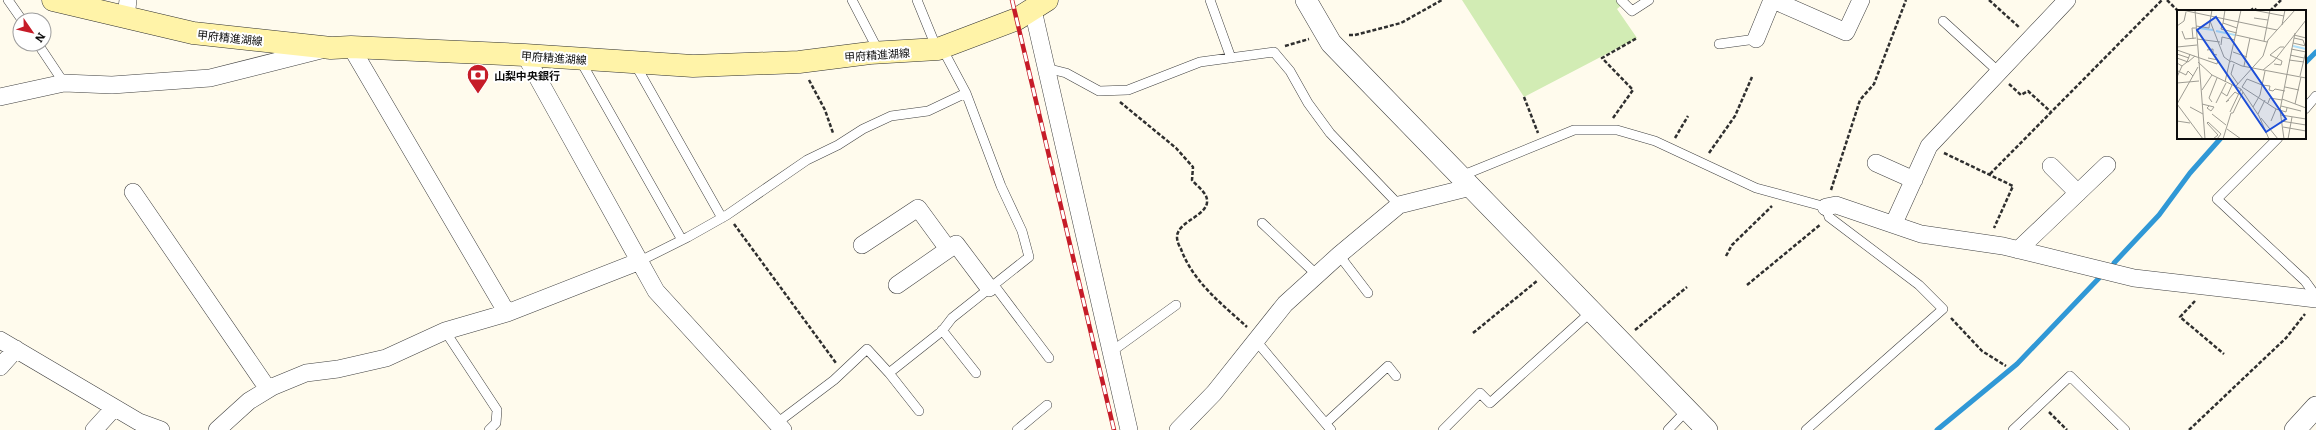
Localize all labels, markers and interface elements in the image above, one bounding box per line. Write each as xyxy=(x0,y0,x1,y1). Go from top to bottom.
inset map xyxy=(2177,10,2306,139)
north arrow xyxy=(12,12,52,52)
street label: 甲府精進湖線 xyxy=(196,26,264,48)
text: N xyxy=(32,30,50,46)
street label: 甲府精進湖線 xyxy=(844,44,910,64)
street label: 甲府精進湖線 xyxy=(521,47,587,67)
bank icon: 山梨中央銀行 xyxy=(465,62,491,95)
place label: 山梨中央銀行 xyxy=(494,67,560,83)

